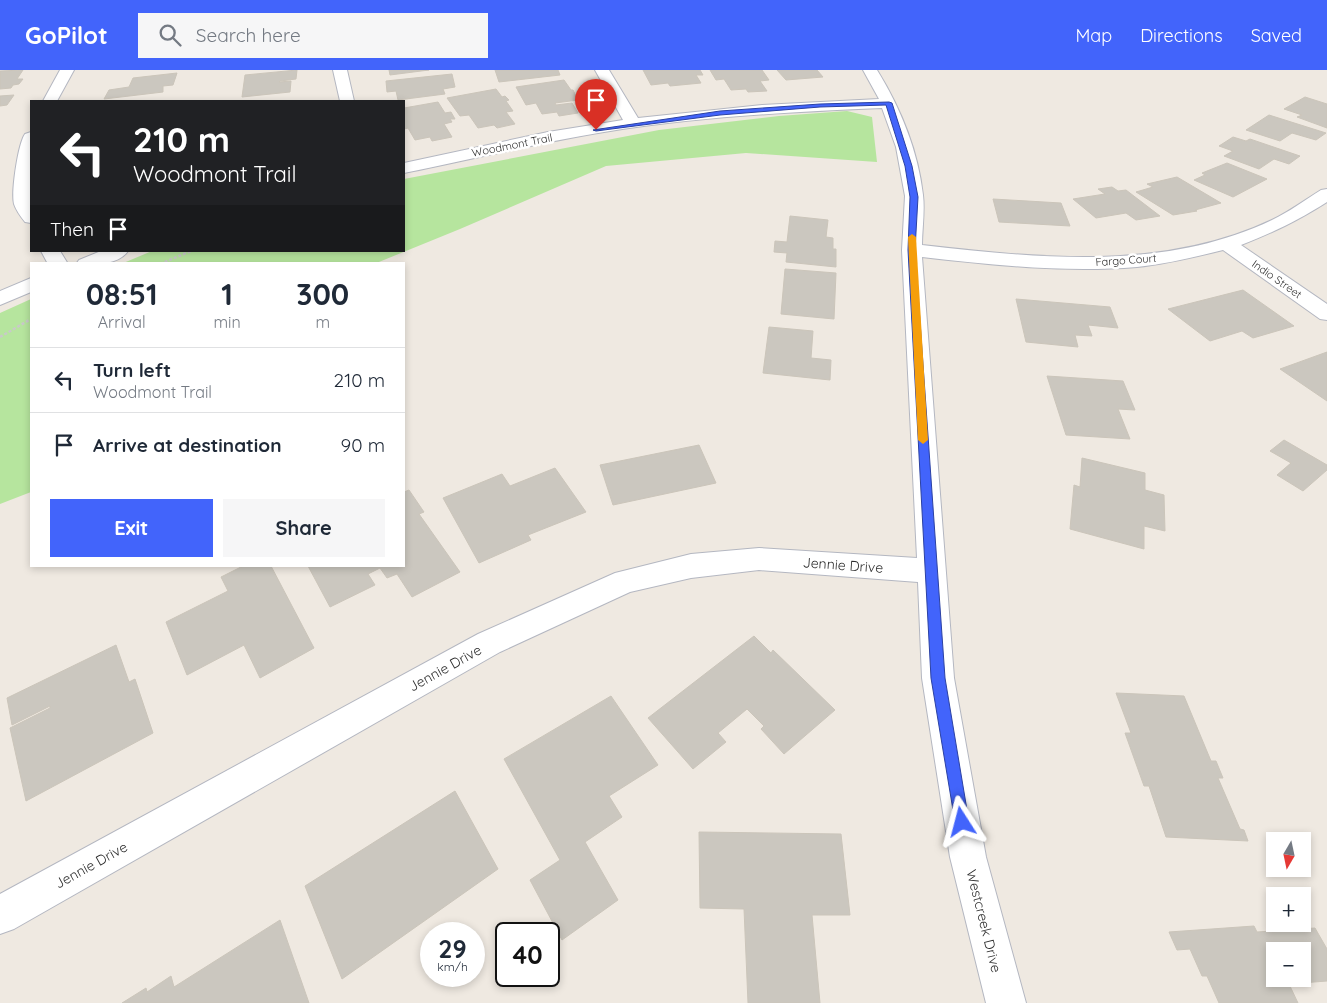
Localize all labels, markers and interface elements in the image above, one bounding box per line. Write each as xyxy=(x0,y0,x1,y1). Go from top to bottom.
search box xyxy=(138,13,488,58)
text: GoPilot xyxy=(25,20,108,50)
icon: search xyxy=(156,21,184,49)
text: Search here xyxy=(196,23,301,47)
text: Map xyxy=(1075,24,1112,47)
text: Directions xyxy=(1140,24,1223,47)
text: Saved xyxy=(1251,24,1302,47)
pin xyxy=(575,79,617,130)
icon: arrive xyxy=(582,86,610,114)
text: 210 m xyxy=(133,117,230,161)
icon: left xyxy=(50,120,115,185)
street label: Woodmont Trail xyxy=(471,130,553,160)
text: Woodmont Trail xyxy=(133,160,297,188)
icon: arrive xyxy=(104,215,132,243)
text: Then xyxy=(50,217,94,241)
street label: Fargo Court xyxy=(1095,251,1157,269)
street label: Indio Street xyxy=(1249,257,1305,301)
text: 08:51 xyxy=(86,275,158,313)
text: 1 xyxy=(221,275,233,313)
text: 300 xyxy=(296,275,349,313)
text: Arrival xyxy=(98,312,146,332)
text: min xyxy=(213,312,241,332)
text: m xyxy=(316,312,330,332)
text: Turn left xyxy=(93,358,171,382)
icon: left xyxy=(50,366,78,394)
text: 210 m xyxy=(334,368,385,392)
text: Woodmont Trail xyxy=(93,382,212,402)
icon: arrive xyxy=(50,431,78,459)
text: Arrive at destination xyxy=(93,433,282,457)
text: 90 m xyxy=(341,433,385,457)
button: Exit xyxy=(50,499,213,557)
button: Share xyxy=(223,499,385,557)
street label: Jennie Drive xyxy=(802,553,884,577)
street label: Jennie Drive xyxy=(405,641,485,695)
position arrow xyxy=(935,795,987,847)
north arrow xyxy=(1266,832,1311,878)
map controls xyxy=(1266,832,1311,987)
street label: Jennie Drive xyxy=(51,838,131,892)
street label: Westcreek Drive xyxy=(962,868,1006,975)
button: + xyxy=(1266,887,1311,932)
speed limit sign: 40 xyxy=(495,922,560,987)
text: 29 xyxy=(438,933,467,964)
button: − xyxy=(1266,942,1311,987)
text: km/h xyxy=(437,959,468,974)

